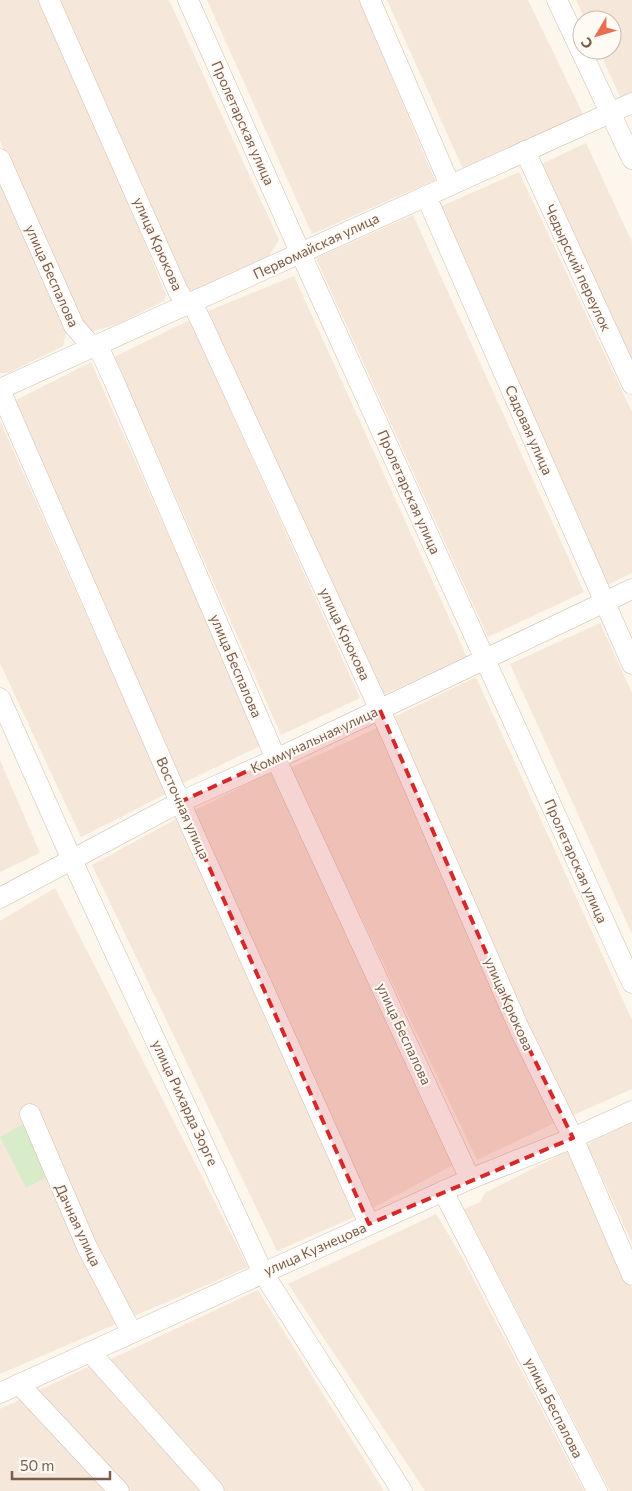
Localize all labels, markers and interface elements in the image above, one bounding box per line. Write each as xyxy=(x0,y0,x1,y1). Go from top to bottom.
north arrow xyxy=(572,10,622,60)
text: С xyxy=(577,34,596,52)
street label: Пролетарская улица xyxy=(208,58,279,188)
street label: улица Крюкова xyxy=(130,195,187,293)
street label: Чедырский переулок xyxy=(542,202,616,334)
street label: Первомайская улица xyxy=(250,209,381,282)
street label: улица Беспалова xyxy=(22,222,83,330)
street label: Садовая улица xyxy=(502,382,557,477)
street label: Пролетарская улица xyxy=(374,427,445,557)
street label: улица Крюкова xyxy=(317,585,374,683)
street label: улица Беспалова xyxy=(207,612,266,720)
street label: Коммунальная улица xyxy=(247,703,380,776)
street label: Восточная улица xyxy=(153,754,214,862)
street label: Пролетарская улица xyxy=(541,796,612,926)
street label: улица Крюкова xyxy=(481,955,538,1053)
street label: улица Беспалова xyxy=(373,980,435,1087)
street label: улица Рихарда Зорге xyxy=(149,1037,222,1168)
street label: Дачная улица xyxy=(52,1181,105,1269)
street label: улица Кузнецова xyxy=(261,1218,369,1279)
street label: улица Беспалова xyxy=(522,1355,587,1461)
scale bar xyxy=(12,1448,110,1480)
text: 50 m xyxy=(20,1456,54,1474)

